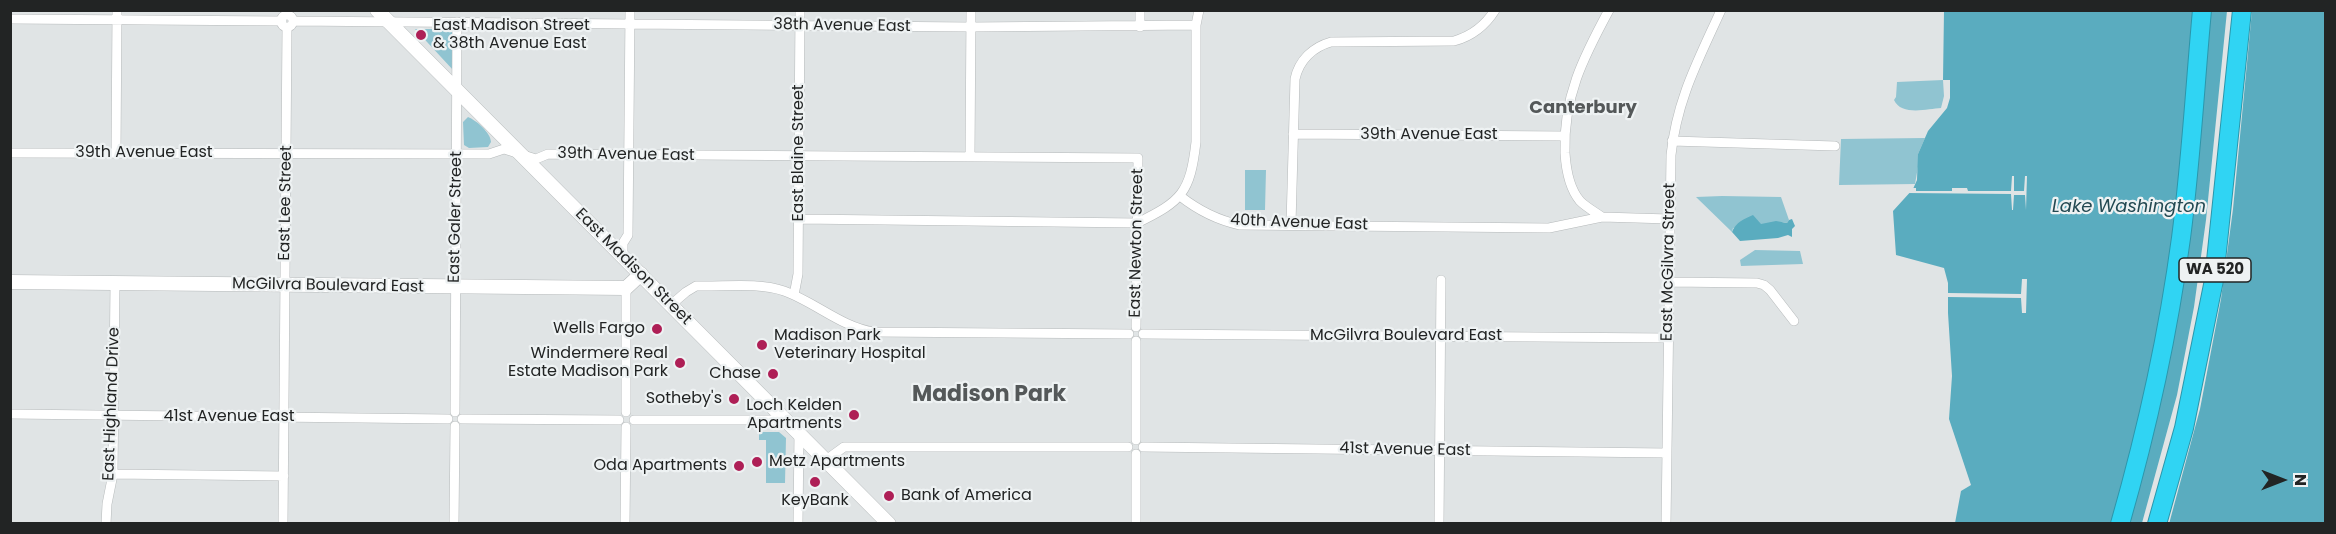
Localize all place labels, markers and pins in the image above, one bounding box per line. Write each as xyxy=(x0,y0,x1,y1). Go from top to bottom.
place label: East Madison Street & 38th Avenue East xyxy=(433,16,590,54)
marker: East Madison Street & 38th Avenue East xyxy=(414,28,428,42)
place label: Wells Fargo xyxy=(553,319,645,339)
marker: Wells Fargo xyxy=(650,322,664,336)
place label: Madison Park Veterinary Hospital xyxy=(774,326,926,364)
marker: Madison Park Veterinary Hospital xyxy=(755,338,769,352)
place label: Windermere Real Estate Madison Park xyxy=(508,344,668,382)
marker: Windermere Real Estate Madison Park xyxy=(673,356,687,370)
place label: Chase xyxy=(709,364,761,384)
marker: Chase xyxy=(766,367,780,381)
place label: Sotheby's xyxy=(646,389,722,409)
marker: Sotheby's xyxy=(727,392,741,406)
place label: Loch Kelden Apartments xyxy=(746,396,842,434)
marker: Loch Kelden Apartments xyxy=(847,408,861,422)
place label: Metz Apartments xyxy=(769,452,905,472)
marker: Metz Apartments xyxy=(750,455,764,469)
place label: Oda Apartments xyxy=(593,456,727,476)
marker: Oda Apartments xyxy=(732,459,746,473)
marker: KeyBank xyxy=(808,475,822,489)
place label: Bank of America xyxy=(901,486,1032,506)
marker: Bank of America xyxy=(882,489,896,503)
place label: KeyBank xyxy=(781,491,849,511)

